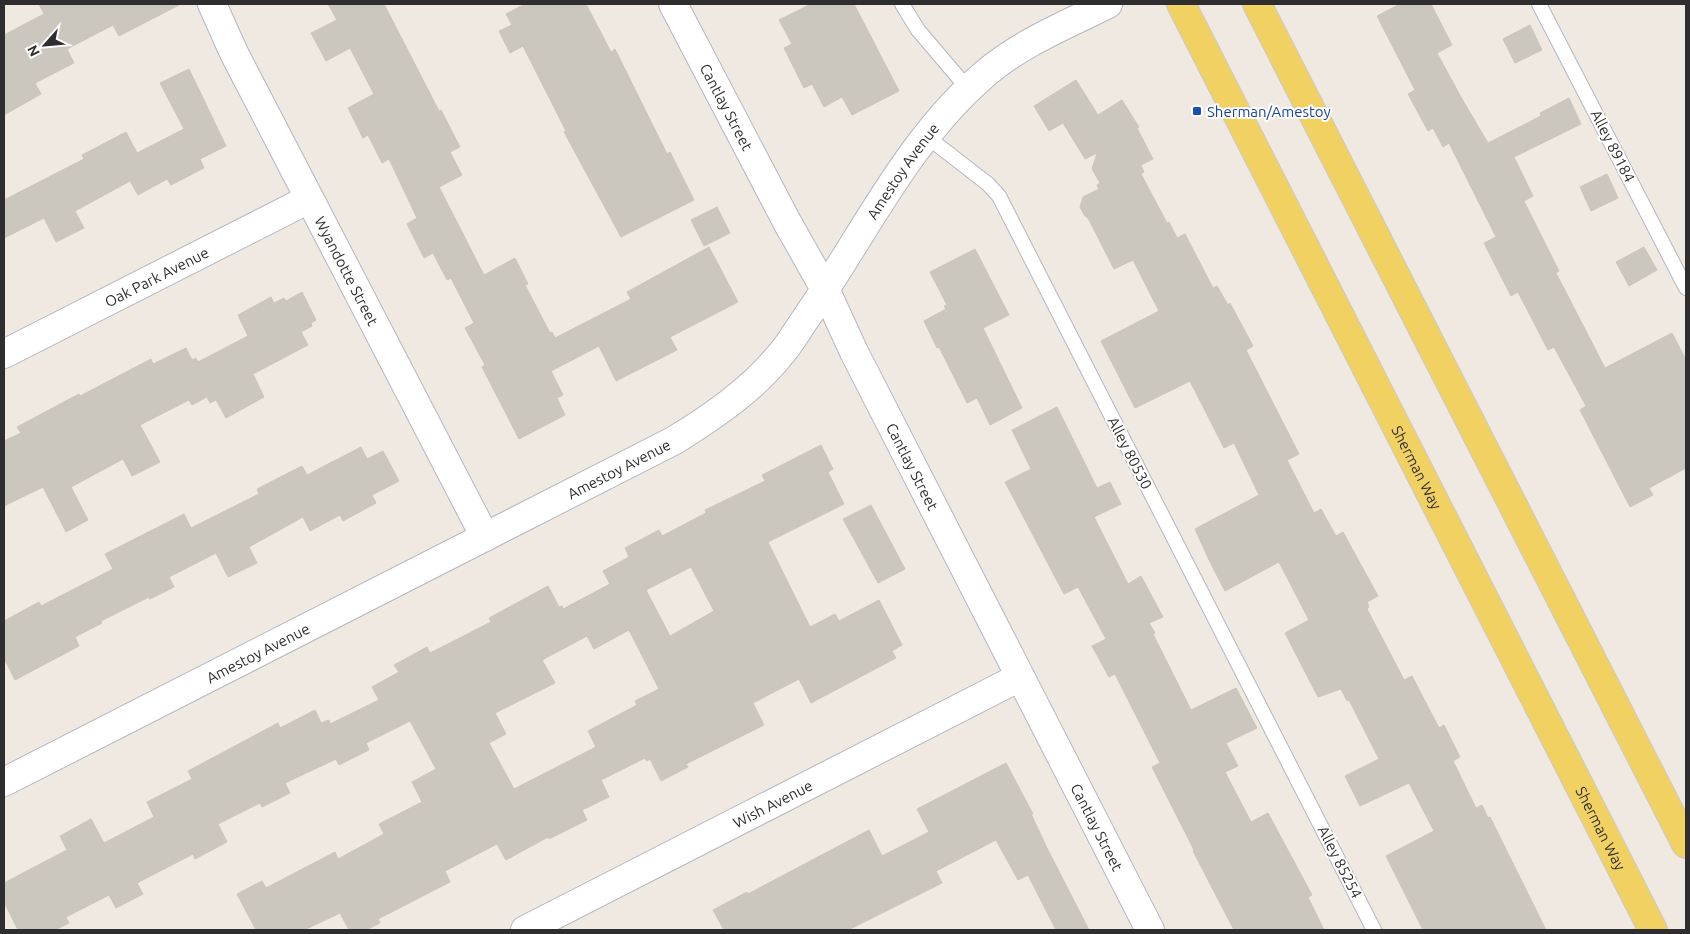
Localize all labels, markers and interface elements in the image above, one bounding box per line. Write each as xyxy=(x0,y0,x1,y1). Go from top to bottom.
north arrow xyxy=(20,20,70,70)
text: N xyxy=(24,43,43,59)
street label: Cantlay Street xyxy=(697,60,757,153)
place label: Sherman/Amestoy xyxy=(1207,103,1331,120)
marker: Sherman/Amestoy xyxy=(1191,105,1203,117)
street label: Alley 89184 xyxy=(1588,107,1638,185)
street label: Amestoy Avenue xyxy=(863,119,942,222)
street label: Wyandotte Street xyxy=(312,213,382,328)
street label: Oak Park Avenue xyxy=(102,243,211,310)
street label: Alley 80530 xyxy=(1105,414,1155,492)
street label: Cantlay Street xyxy=(883,420,942,513)
street label: Sherman Way xyxy=(1389,423,1446,512)
street label: Amestoy Avenue xyxy=(564,435,673,502)
street label: Amestoy Avenue xyxy=(204,619,312,686)
street label: Wish Avenue xyxy=(730,776,815,831)
street label: Cantlay Street xyxy=(1068,780,1127,873)
street label: Sherman Way xyxy=(1573,783,1629,873)
street label: Alley 85254 xyxy=(1315,823,1365,901)

